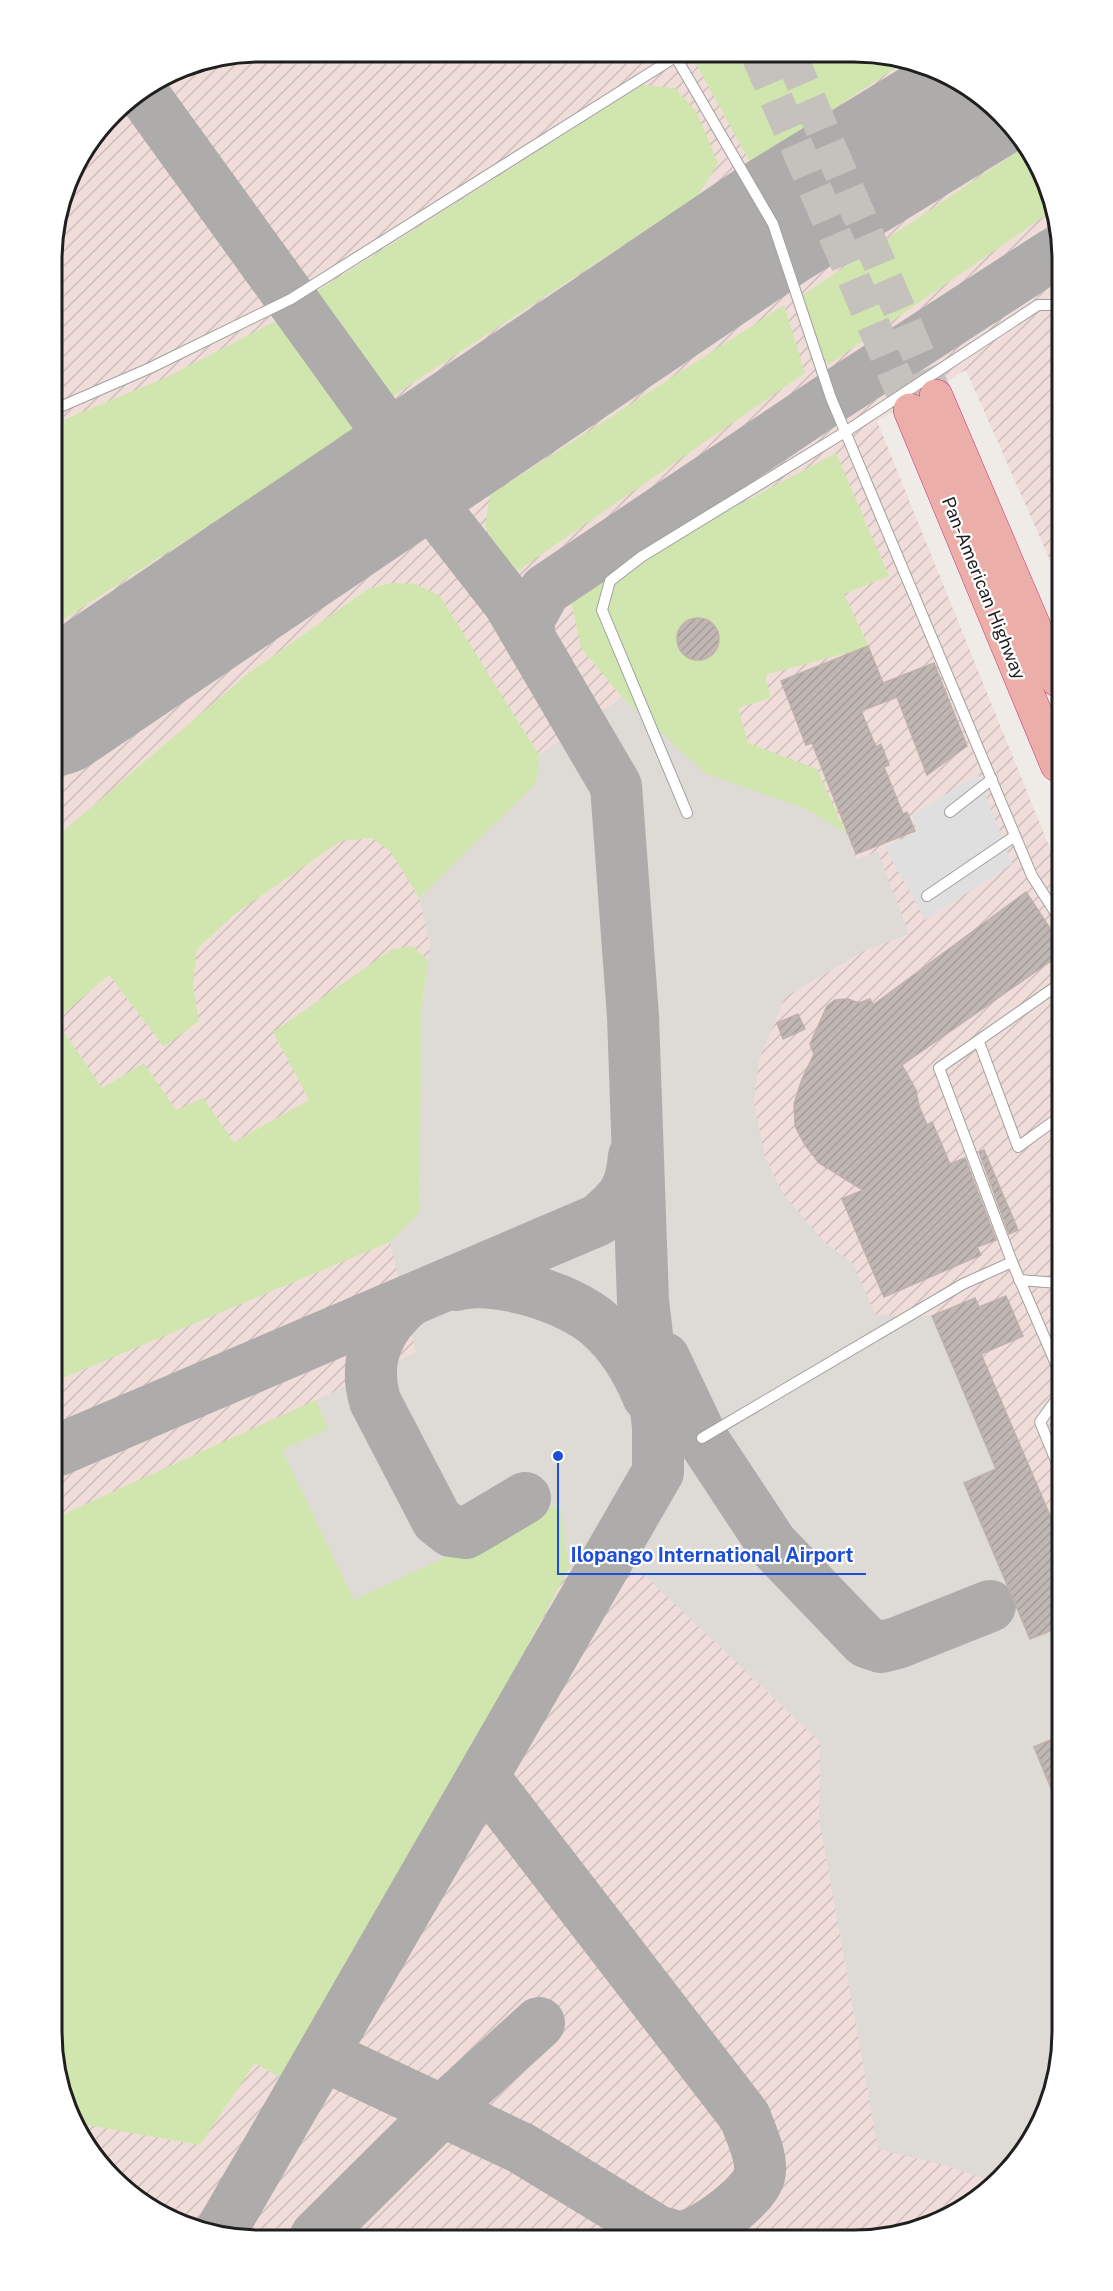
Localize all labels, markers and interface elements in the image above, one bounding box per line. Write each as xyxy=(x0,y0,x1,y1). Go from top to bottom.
street label: Pan-American Highway xyxy=(938,494,1030,683)
callout: Ilopango International Airport xyxy=(558,1536,866,1574)
text: Ilopango International Airport xyxy=(570,1543,854,1567)

